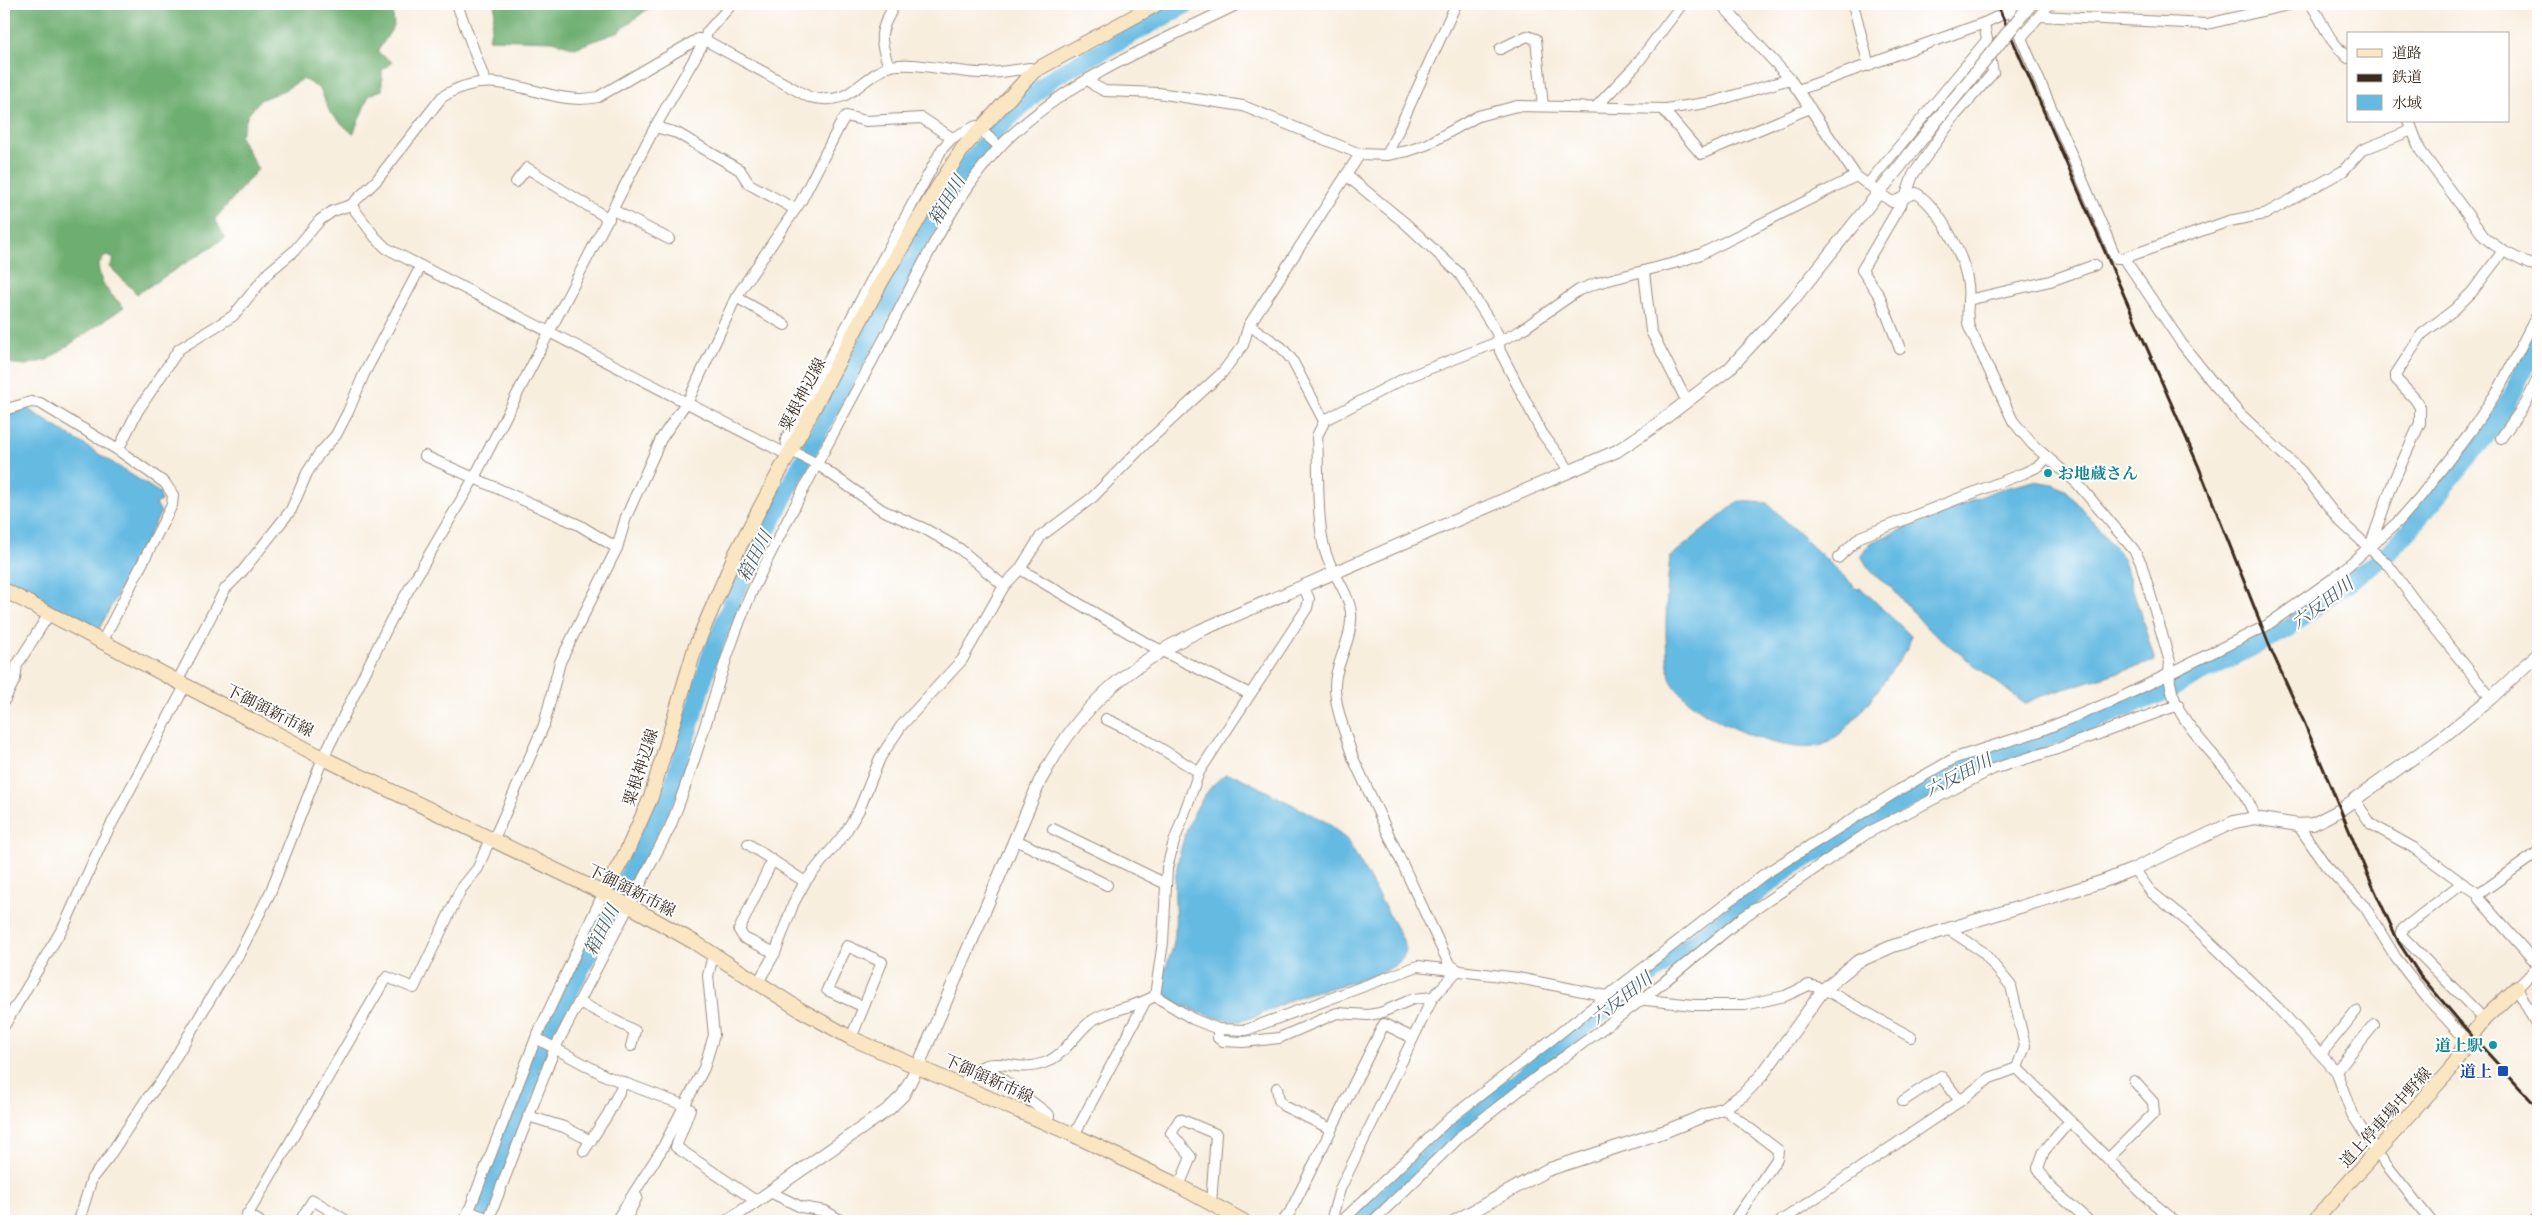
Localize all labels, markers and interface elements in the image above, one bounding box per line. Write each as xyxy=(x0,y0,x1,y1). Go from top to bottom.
legend xyxy=(2347,32,2510,122)
text: 道路 xyxy=(2392,42,2422,63)
text: 鉄道 xyxy=(2392,66,2422,87)
text: 水域 xyxy=(2392,92,2422,113)
water label: 箱田川 xyxy=(921,168,973,230)
street label: 粟根神辺線 xyxy=(773,353,831,435)
place label: お地蔵さん xyxy=(2058,461,2138,485)
marker: お地蔵さん xyxy=(2042,467,2054,479)
water label: 箱田川 xyxy=(729,524,780,586)
water label: 六反田川 xyxy=(2285,569,2360,635)
street label: 下御領新市線 xyxy=(222,678,318,742)
street label: 粟根神辺線 xyxy=(616,725,664,809)
water label: 六反田川 xyxy=(1920,746,1998,803)
street label: 下御領新市線 xyxy=(584,858,680,922)
water label: 箱田川 xyxy=(577,898,626,960)
water label: 六反田川 xyxy=(1584,964,1659,1031)
place label: 道上駅 xyxy=(2435,1033,2483,1057)
marker: 道上駅 xyxy=(2487,1039,2499,1051)
street label: 下御領新市線 xyxy=(940,1048,1038,1108)
place label: 道上 xyxy=(2460,1059,2492,1083)
street label: 道上停車場中野線 xyxy=(2333,1061,2437,1173)
marker: 道上 xyxy=(2496,1064,2510,1078)

